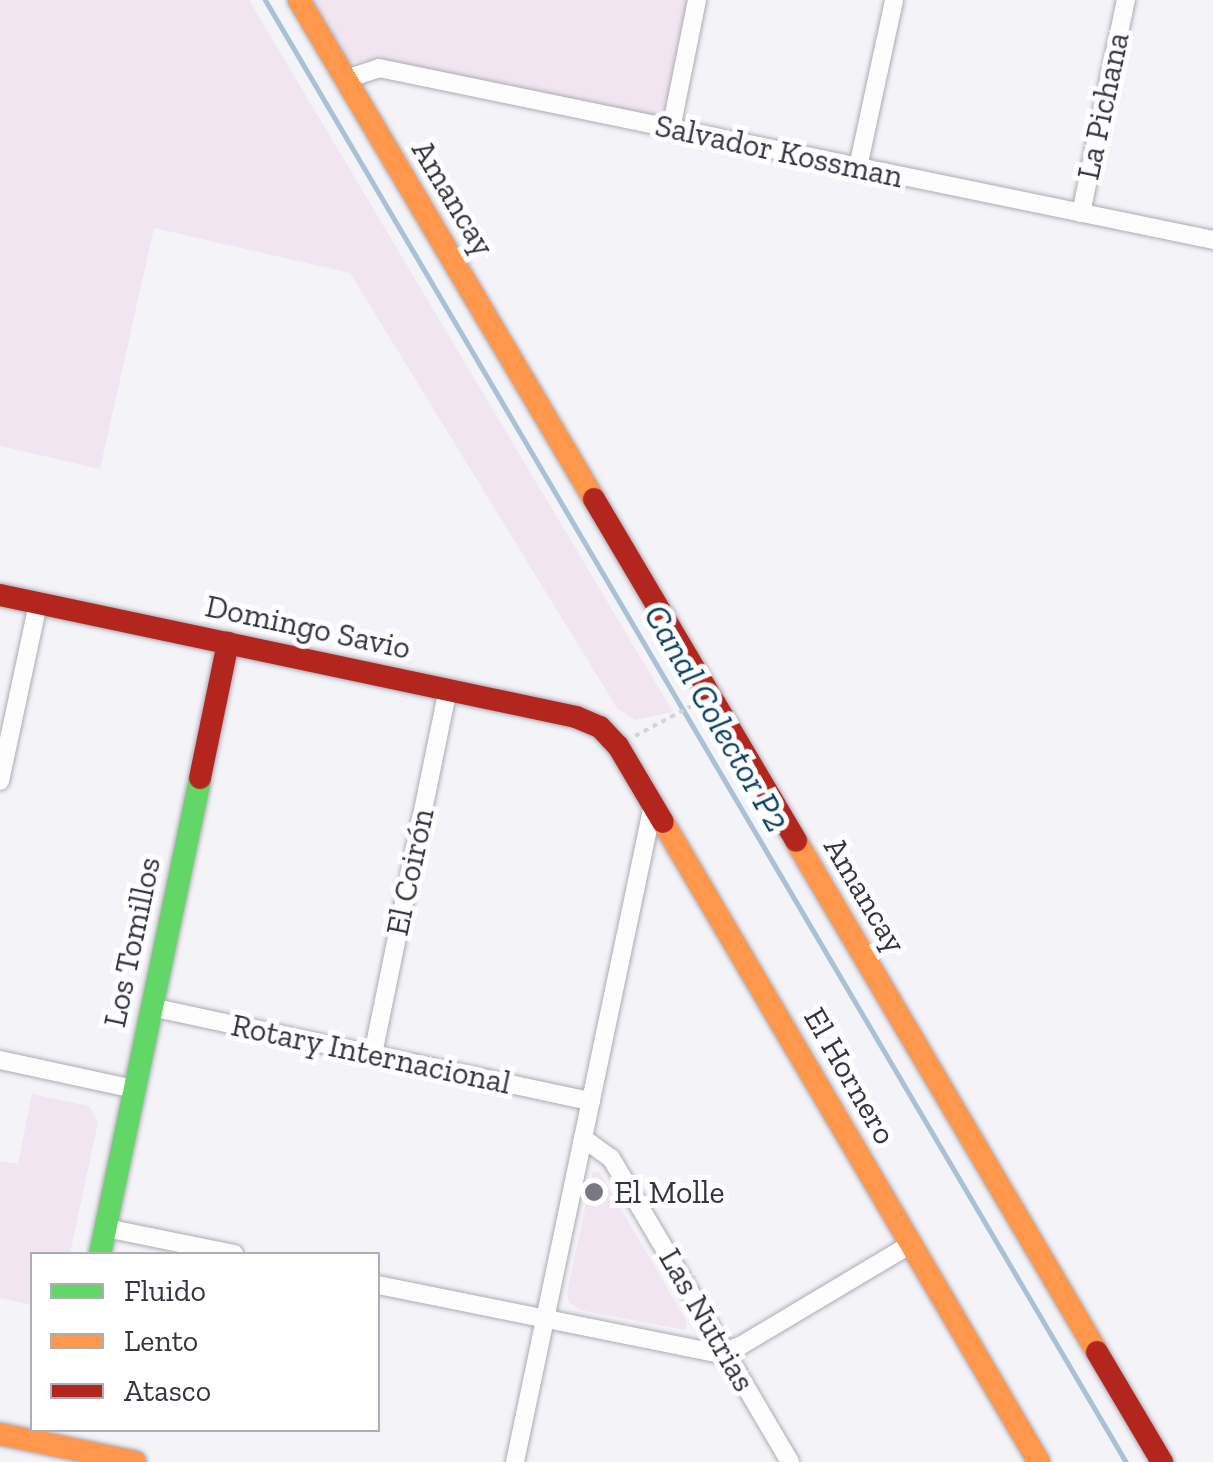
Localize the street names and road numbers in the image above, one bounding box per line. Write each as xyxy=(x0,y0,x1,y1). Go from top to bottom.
street label: La Pichana xyxy=(1069,29,1137,183)
street label: Salvador Kossman xyxy=(651,106,907,196)
street label: Amancay xyxy=(404,133,502,263)
street label: Domingo Savio xyxy=(202,587,414,667)
street label: El Coirón xyxy=(378,805,442,939)
street label: Amancay xyxy=(816,830,914,960)
street label: Los Tomillos xyxy=(95,853,169,1031)
street label: El Hornero xyxy=(796,1001,904,1151)
street label: Rotary Internacional xyxy=(227,1006,515,1102)
street label: Las Nutrias xyxy=(651,1242,763,1398)

